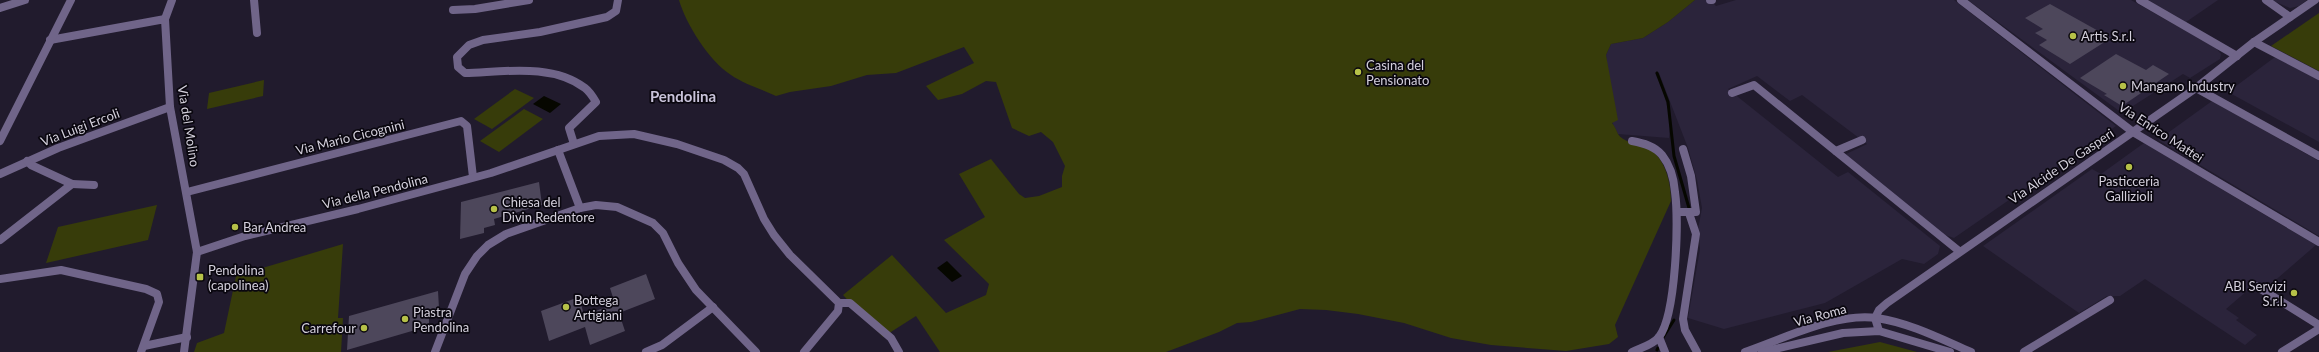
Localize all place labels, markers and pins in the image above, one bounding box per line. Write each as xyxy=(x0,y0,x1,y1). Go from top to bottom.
place label: Artis S.r.l. xyxy=(2081,28,2135,44)
marker: Artis S.r.l. xyxy=(2068,31,2078,41)
place label: Casina del Pensionato xyxy=(1366,57,1429,88)
marker: Casina del Pensionato xyxy=(1353,67,1363,77)
place label: Mangano Industry xyxy=(2131,78,2235,94)
marker: Mangano Industry xyxy=(2118,81,2128,91)
marker: Pasticceria Gallizioli xyxy=(2124,162,2134,172)
place label: Pasticceria Gallizioli xyxy=(2098,173,2160,204)
place label: Chiesa del Divin Redentore xyxy=(502,194,595,225)
marker: Chiesa del Divin Redentore xyxy=(489,204,499,214)
place label: Bar Andrea xyxy=(243,219,306,235)
marker: Bar Andrea xyxy=(230,222,240,232)
place label: Pendolina (capolinea) xyxy=(208,262,268,293)
marker: Pendolina (capolinea) xyxy=(195,272,205,282)
place label: ABI Servizi S.r.l. xyxy=(2224,278,2286,309)
marker: ABI Servizi S.r.l. xyxy=(2289,288,2299,298)
place label: Bottega Artigiani xyxy=(574,292,622,323)
marker: Bottega Artigiani xyxy=(561,302,571,312)
place label: Piastra Pendolina xyxy=(413,304,469,335)
marker: Piastra Pendolina xyxy=(400,314,410,324)
place label: Carrefour xyxy=(301,320,356,336)
marker: Carrefour xyxy=(359,323,369,333)

